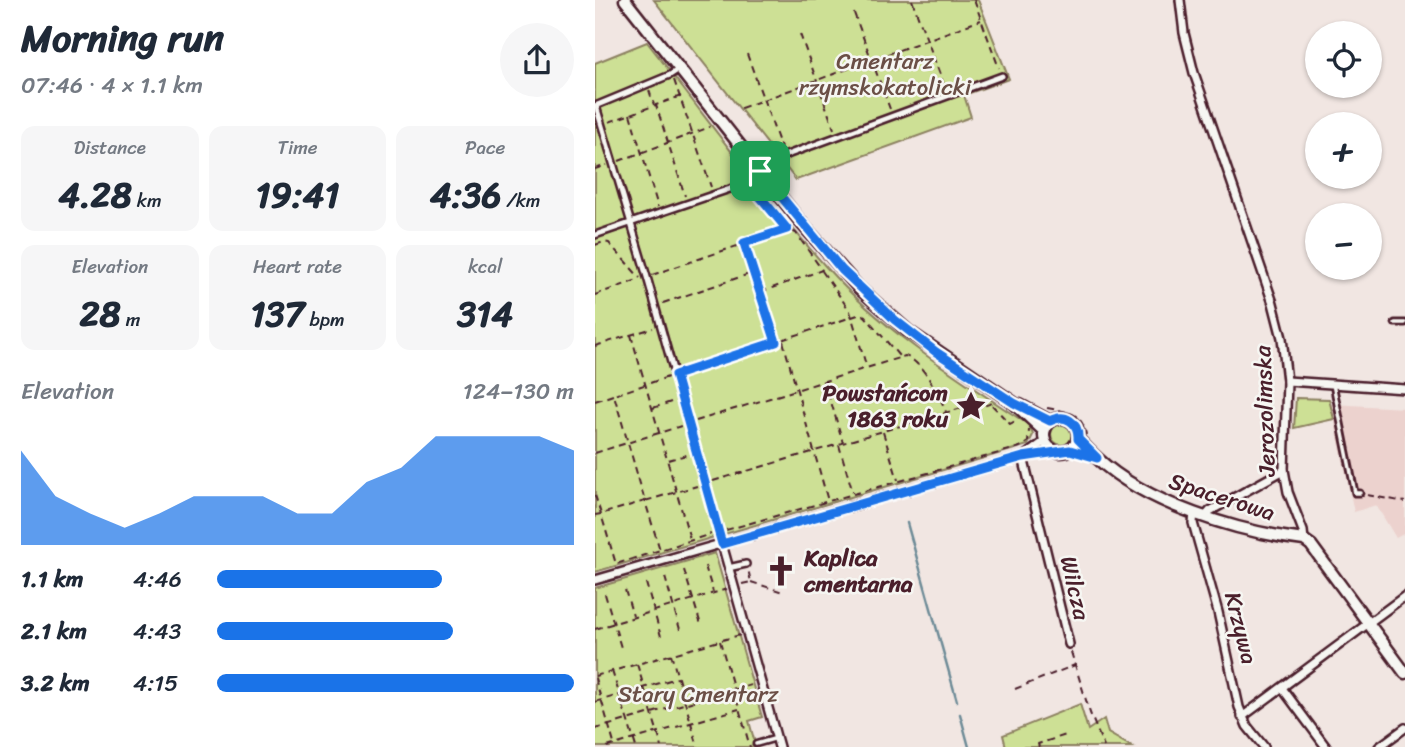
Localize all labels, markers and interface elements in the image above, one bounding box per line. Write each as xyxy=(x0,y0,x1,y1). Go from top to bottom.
text: Morning run xyxy=(21,5,224,72)
map controls xyxy=(1305,21,1382,280)
button: locate xyxy=(1305,21,1382,98)
button: share xyxy=(500,23,574,97)
park label: Cmentarz rzymskokatolicki xyxy=(799,41,972,108)
text: 07:46 · 4 × 1.1 km xyxy=(21,65,203,106)
button: + xyxy=(1305,112,1382,189)
text: Distance xyxy=(74,131,146,164)
text: Time xyxy=(277,131,318,164)
text: Pace xyxy=(465,131,505,164)
pin xyxy=(730,141,790,201)
icon: arrive xyxy=(741,152,779,190)
text: 4.28 xyxy=(58,164,132,226)
text: 19:41 xyxy=(256,164,339,226)
text: 4:36 xyxy=(430,164,501,226)
text: km xyxy=(132,184,162,217)
text: /km xyxy=(501,184,540,217)
button: − xyxy=(1305,203,1382,280)
text: Elevation xyxy=(71,250,148,283)
text: Heart rate xyxy=(253,250,342,283)
text: kcal xyxy=(468,250,502,283)
text: 28 xyxy=(79,283,121,345)
text: 137 xyxy=(250,283,305,345)
text: 314 xyxy=(457,283,513,345)
text: m xyxy=(121,303,140,336)
text: bpm xyxy=(305,303,345,336)
street label: Jerozolimska xyxy=(1242,344,1288,478)
text: Elevation xyxy=(21,371,114,412)
text: 124–130 m xyxy=(463,371,574,412)
place label: Powstańcom 1863 roku xyxy=(822,373,949,440)
place icon: Powstańcom 1863 roku xyxy=(954,389,988,423)
street label: Spacerowa xyxy=(1164,461,1280,533)
place label: Kaplica cmentarna xyxy=(803,538,913,605)
street label: Wilcza xyxy=(1048,552,1102,625)
church icon: Kaplica cmentarna xyxy=(764,554,798,588)
text: 1.1 km xyxy=(21,559,84,600)
text: 4:46 xyxy=(133,559,182,600)
street label: Krzywa xyxy=(1212,587,1270,669)
text: 2.1 km xyxy=(21,611,87,652)
text: 4:43 xyxy=(133,611,181,652)
text: 3.2 km xyxy=(21,663,90,704)
text: 4:15 xyxy=(133,663,178,704)
park label: Stary Cmentarz xyxy=(618,674,779,715)

